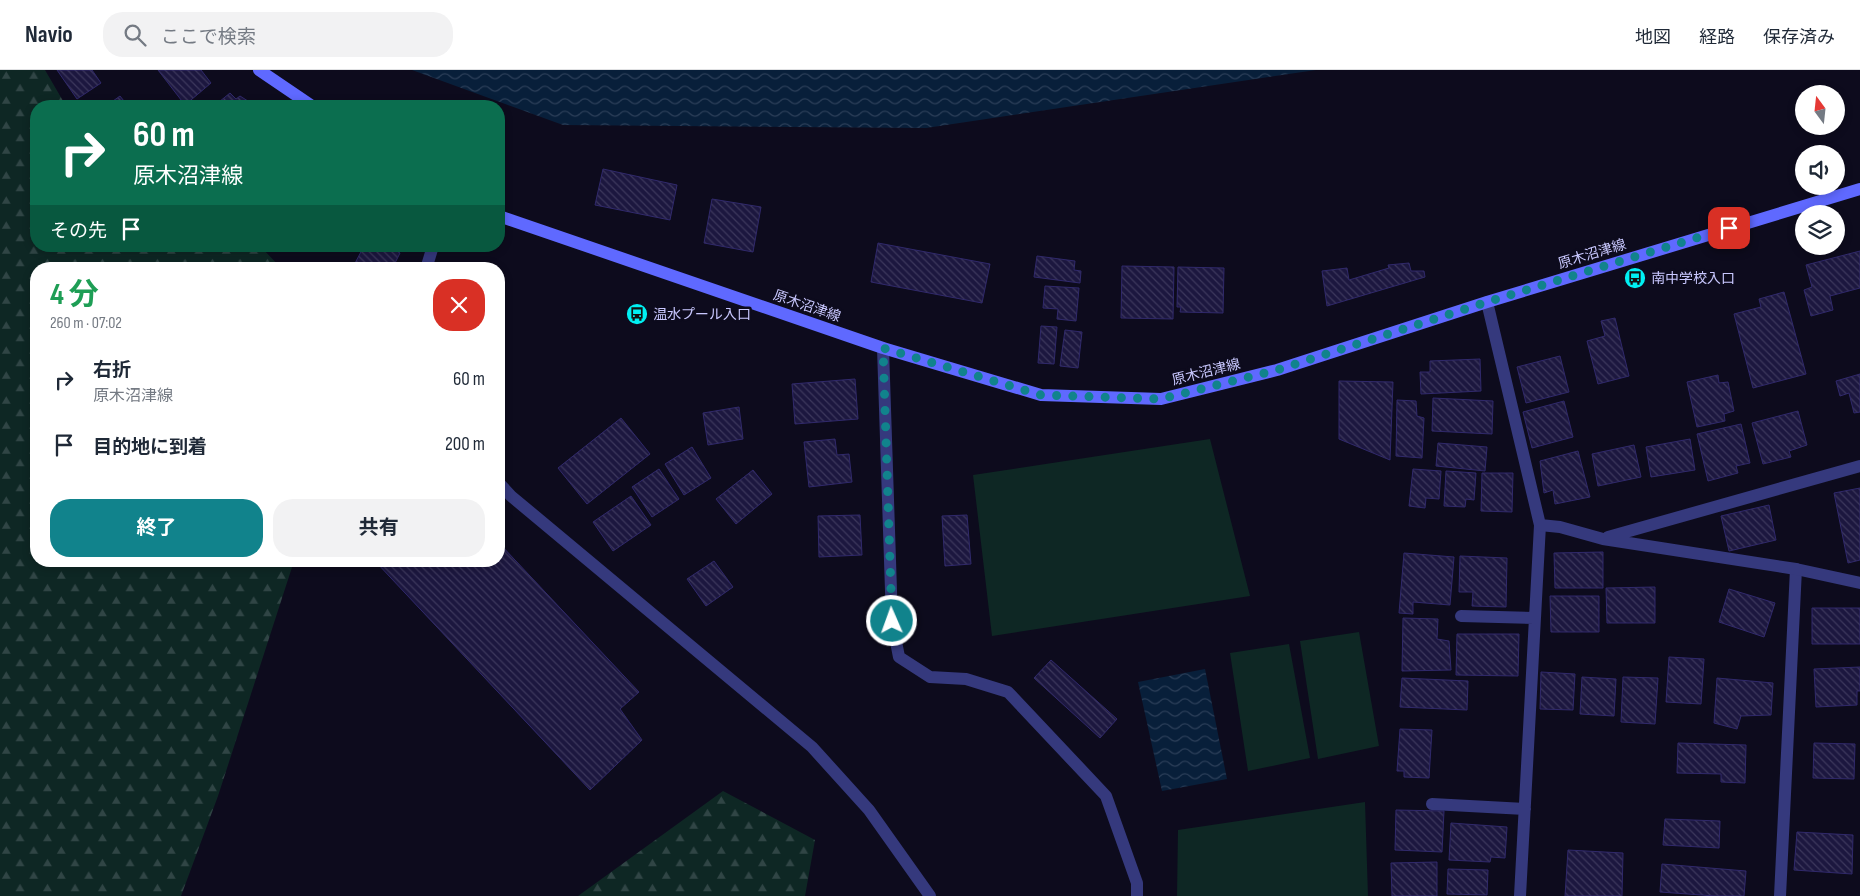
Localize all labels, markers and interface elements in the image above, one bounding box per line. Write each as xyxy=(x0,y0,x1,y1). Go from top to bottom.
search box xyxy=(103,12,453,57)
text: Navio xyxy=(25,20,73,49)
icon: search xyxy=(121,21,149,49)
text: ここで検索 xyxy=(161,26,256,49)
text: 地図 xyxy=(1635,27,1671,48)
text: 経路 xyxy=(1699,27,1735,48)
text: 保存済み xyxy=(1763,27,1835,48)
north arrow xyxy=(1795,85,1845,135)
map controls xyxy=(1795,85,1845,255)
text: 60 m xyxy=(133,114,195,157)
icon: right xyxy=(50,120,115,185)
button: sound xyxy=(1795,145,1845,195)
text: 原木沼津線 xyxy=(133,163,243,190)
button: layers xyxy=(1795,205,1845,255)
pin xyxy=(1708,207,1750,249)
icon: arrive xyxy=(1715,214,1743,242)
icon: arrive xyxy=(117,215,145,243)
text: その先 xyxy=(50,220,107,243)
street label: 原木沼津線 xyxy=(1556,236,1628,272)
bus stop icon: 南中学校入口 xyxy=(1623,266,1647,290)
place label: 南中学校入口 xyxy=(1651,270,1735,287)
text: 4 分 xyxy=(50,277,99,313)
button: close xyxy=(433,279,485,331)
street label: 原木沼津線 xyxy=(771,287,843,325)
bus stop icon: 温水プール入口 xyxy=(625,302,649,326)
place label: 温水プール入口 xyxy=(653,306,751,323)
text: 260 m · 07:02 xyxy=(50,314,122,333)
street label: 原木沼津線 xyxy=(1170,355,1242,389)
text: 右折 xyxy=(93,359,131,382)
icon: right xyxy=(50,366,78,394)
text: 60 m xyxy=(453,368,485,391)
text: 原木沼津線 xyxy=(93,387,173,406)
icon: arrive xyxy=(50,431,78,459)
text: 200 m xyxy=(445,433,485,456)
text: 目的地に到着 xyxy=(93,436,207,459)
button: 終了 xyxy=(50,499,263,557)
button: 共有 xyxy=(273,499,485,557)
position arrow xyxy=(865,594,917,646)

